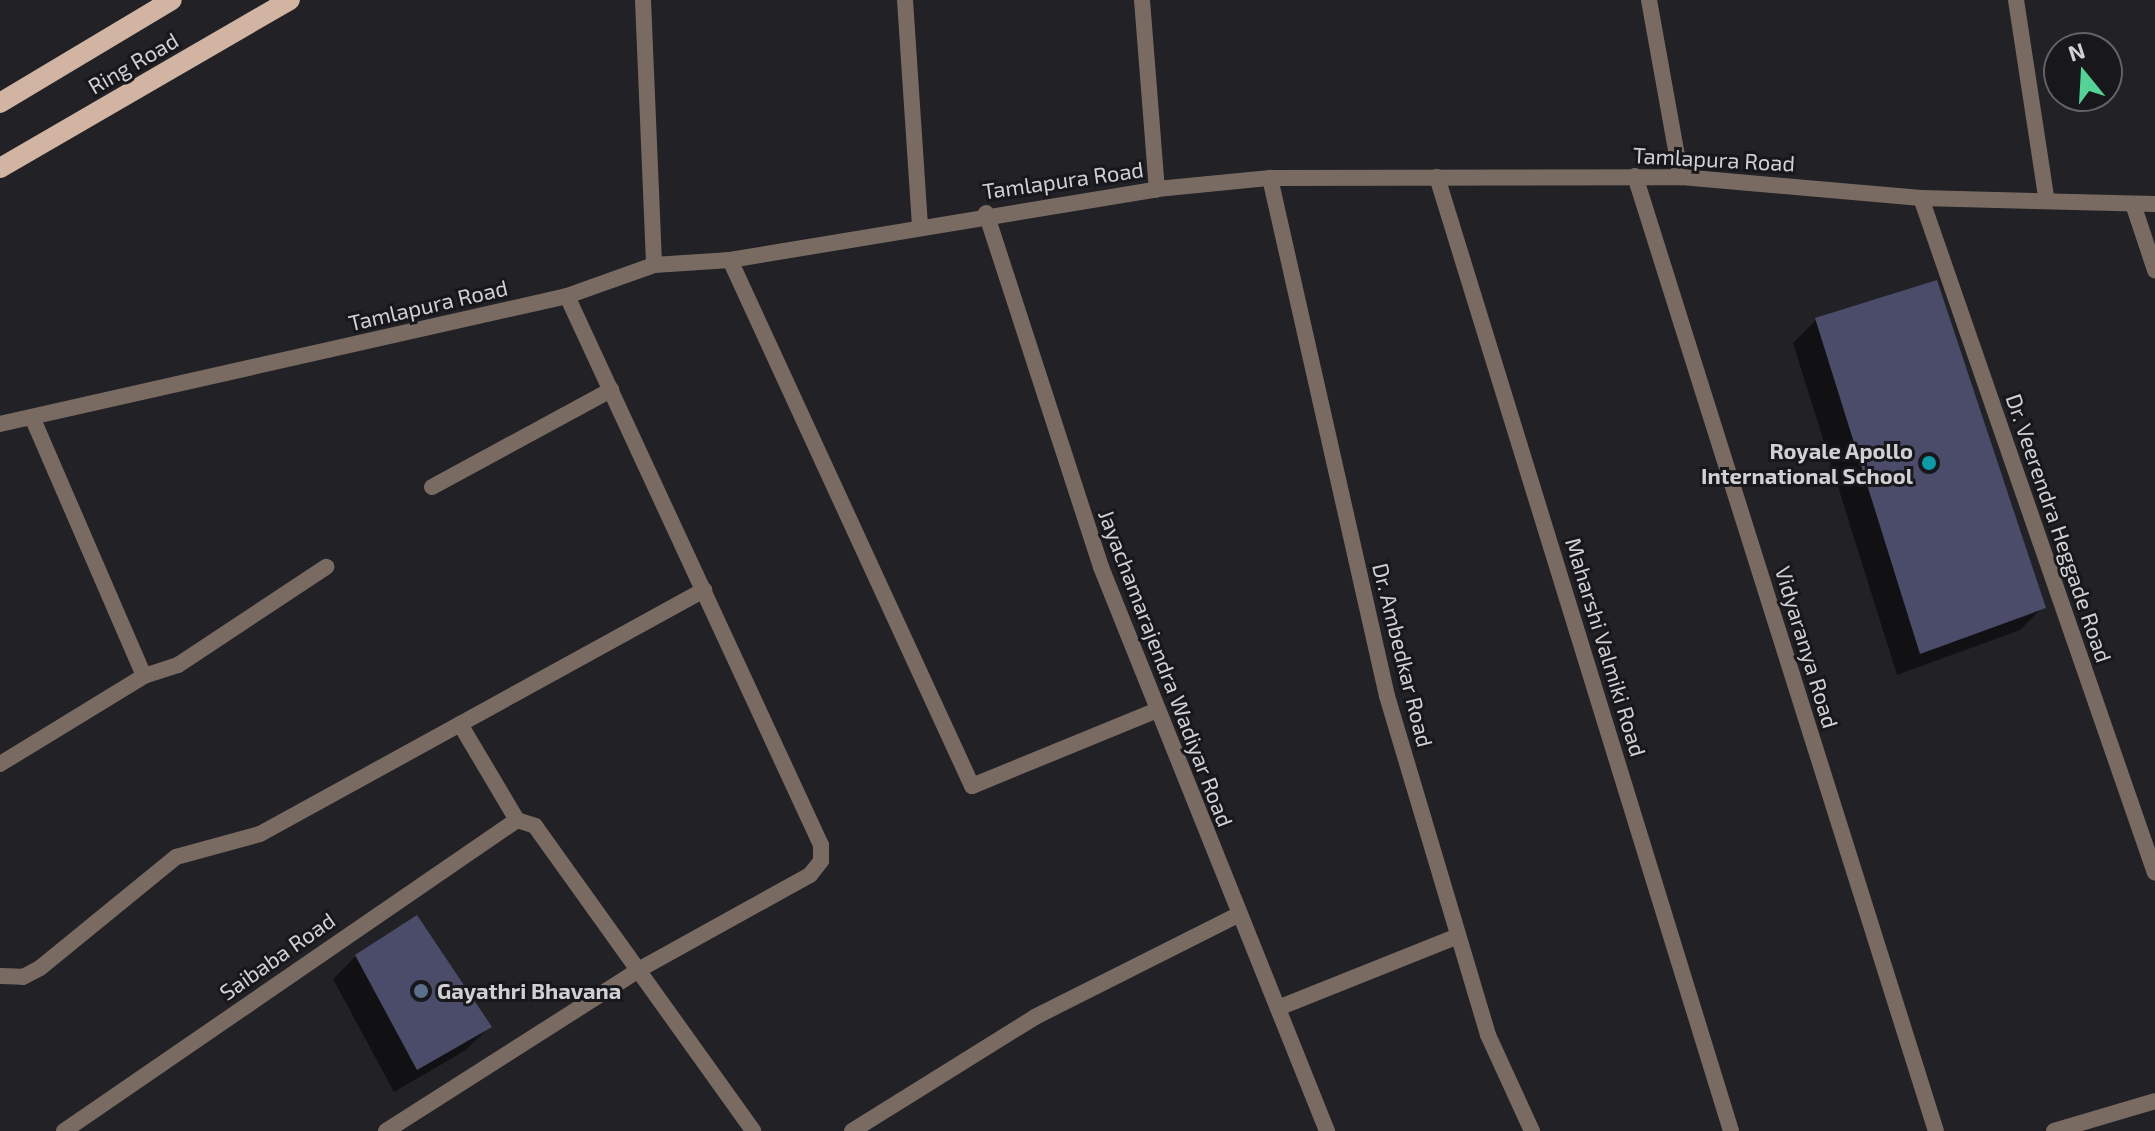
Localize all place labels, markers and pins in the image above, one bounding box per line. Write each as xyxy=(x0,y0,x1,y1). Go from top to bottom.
place label: Royale Apollo International School xyxy=(1700,437,1913,488)
marker: Royale Apollo International School xyxy=(1920,454,1938,472)
place label: Gayathri Bhavana xyxy=(437,978,621,1004)
marker: Gayathri Bhavana xyxy=(412,982,430,1000)

